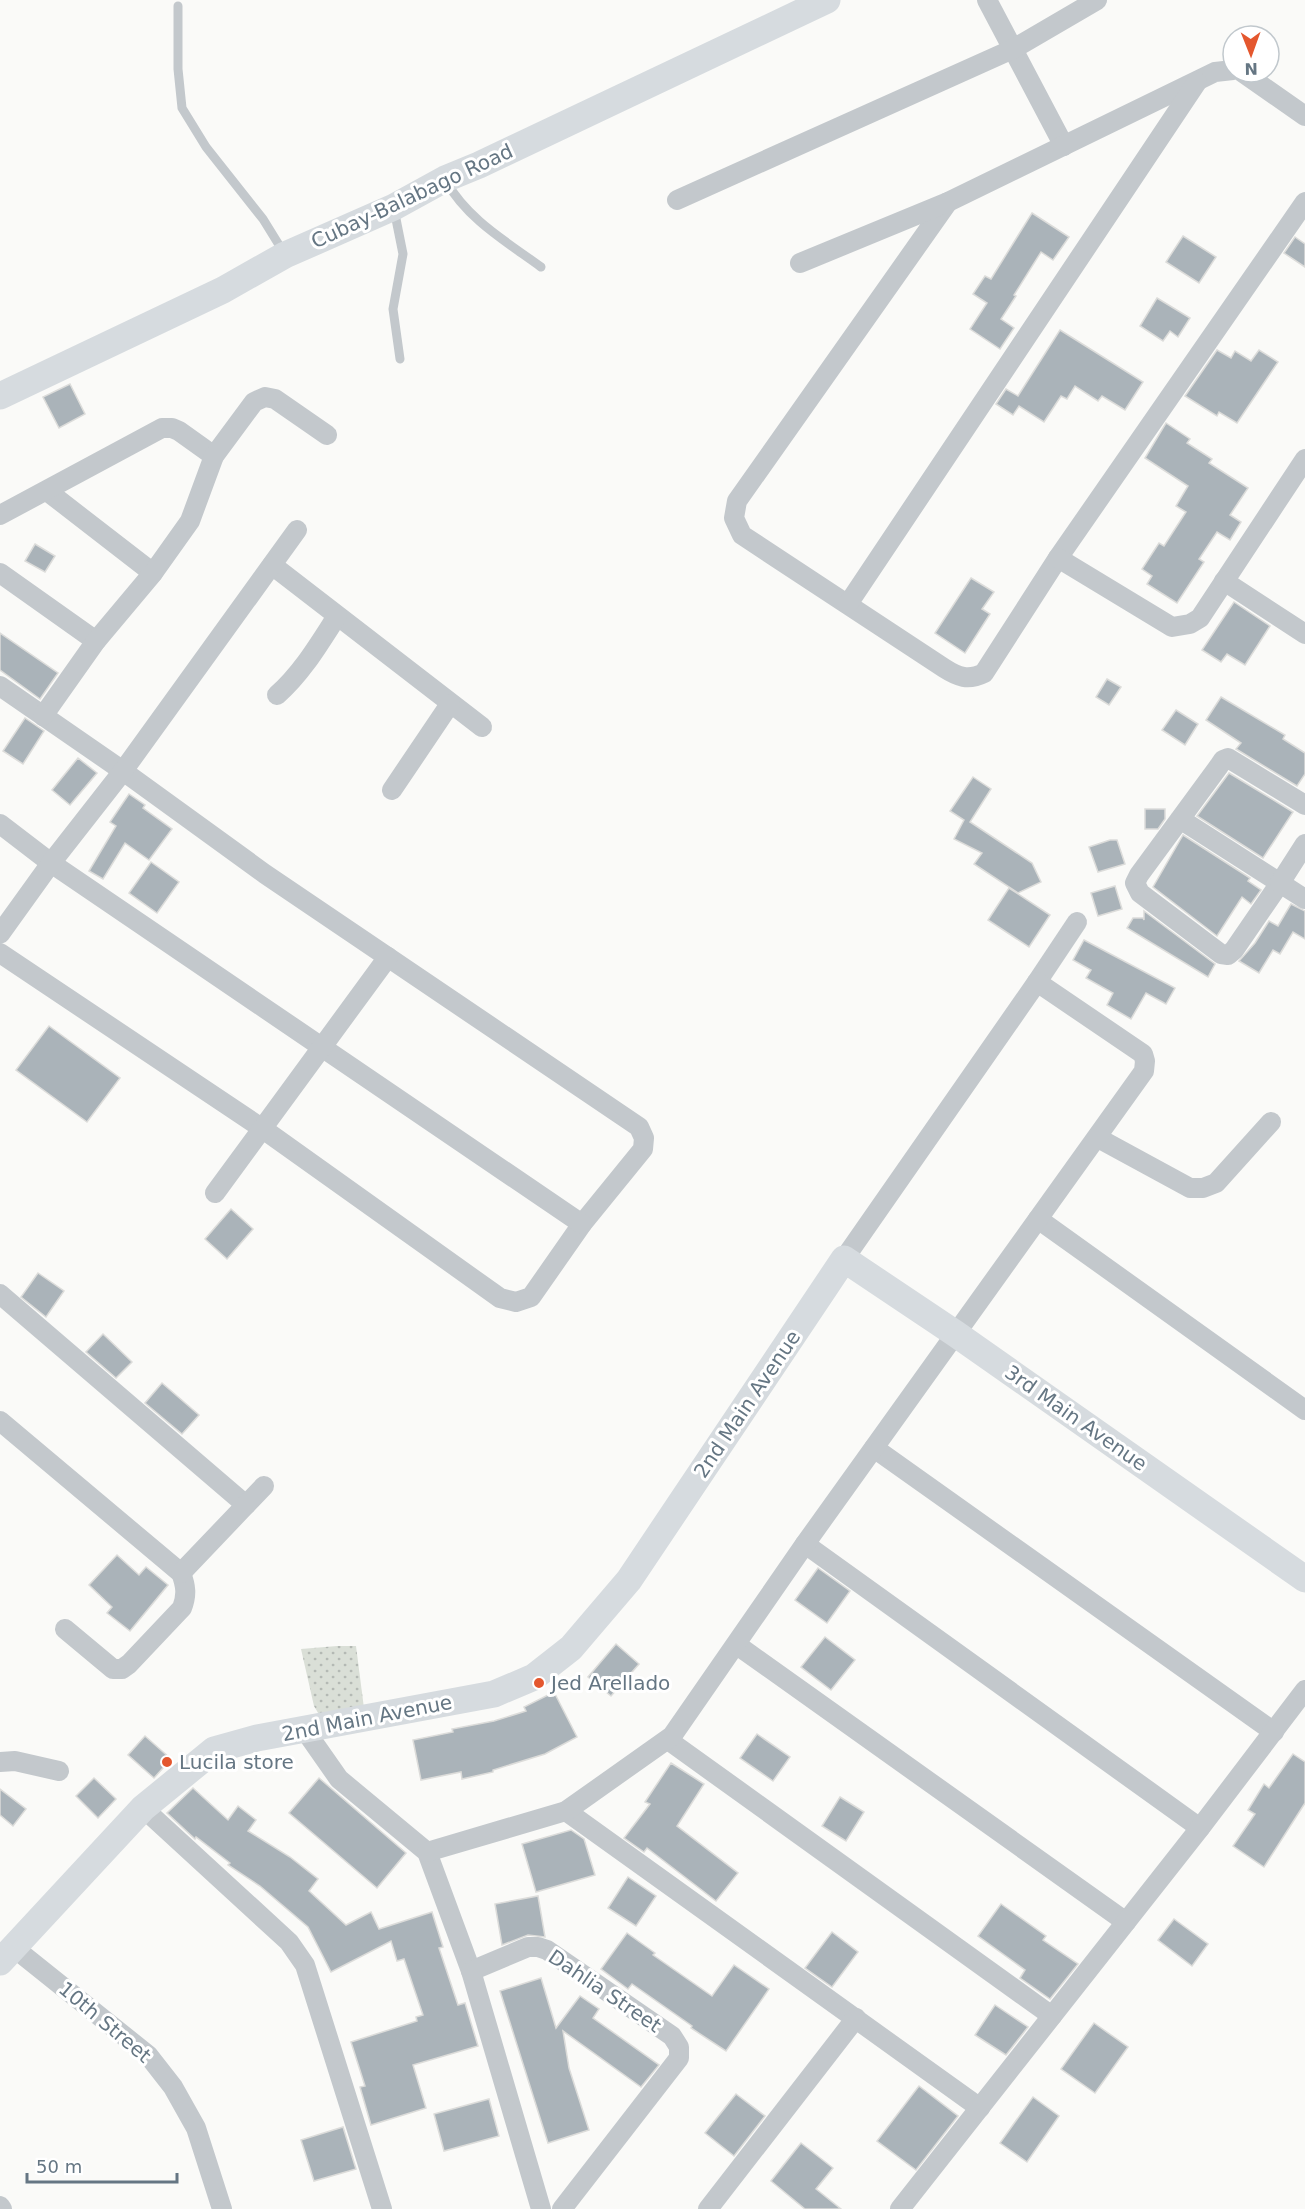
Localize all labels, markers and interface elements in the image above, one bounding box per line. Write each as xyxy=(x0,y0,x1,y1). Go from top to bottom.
north arrow xyxy=(1221,24,1281,84)
text: N xyxy=(1244,59,1258,78)
street label: Cubay-Balabago Road xyxy=(307,139,517,253)
street label: 2nd Main Avenue xyxy=(689,1326,805,1482)
street label: 3rd Main Avenue xyxy=(1000,1360,1152,1476)
place label: Jed Arellado xyxy=(549,1671,670,1695)
marker: Jed Arellado xyxy=(532,1676,546,1690)
street label: 2nd Main Avenue xyxy=(280,1690,454,1746)
place label: Lucila store xyxy=(179,1750,294,1774)
marker: Lucila store xyxy=(160,1755,174,1769)
street label: Dahlia Street xyxy=(544,1944,666,2038)
street label: 10th Street xyxy=(54,1976,156,2068)
scale bar xyxy=(27,2146,177,2184)
text: 50 m xyxy=(36,2156,82,2177)

